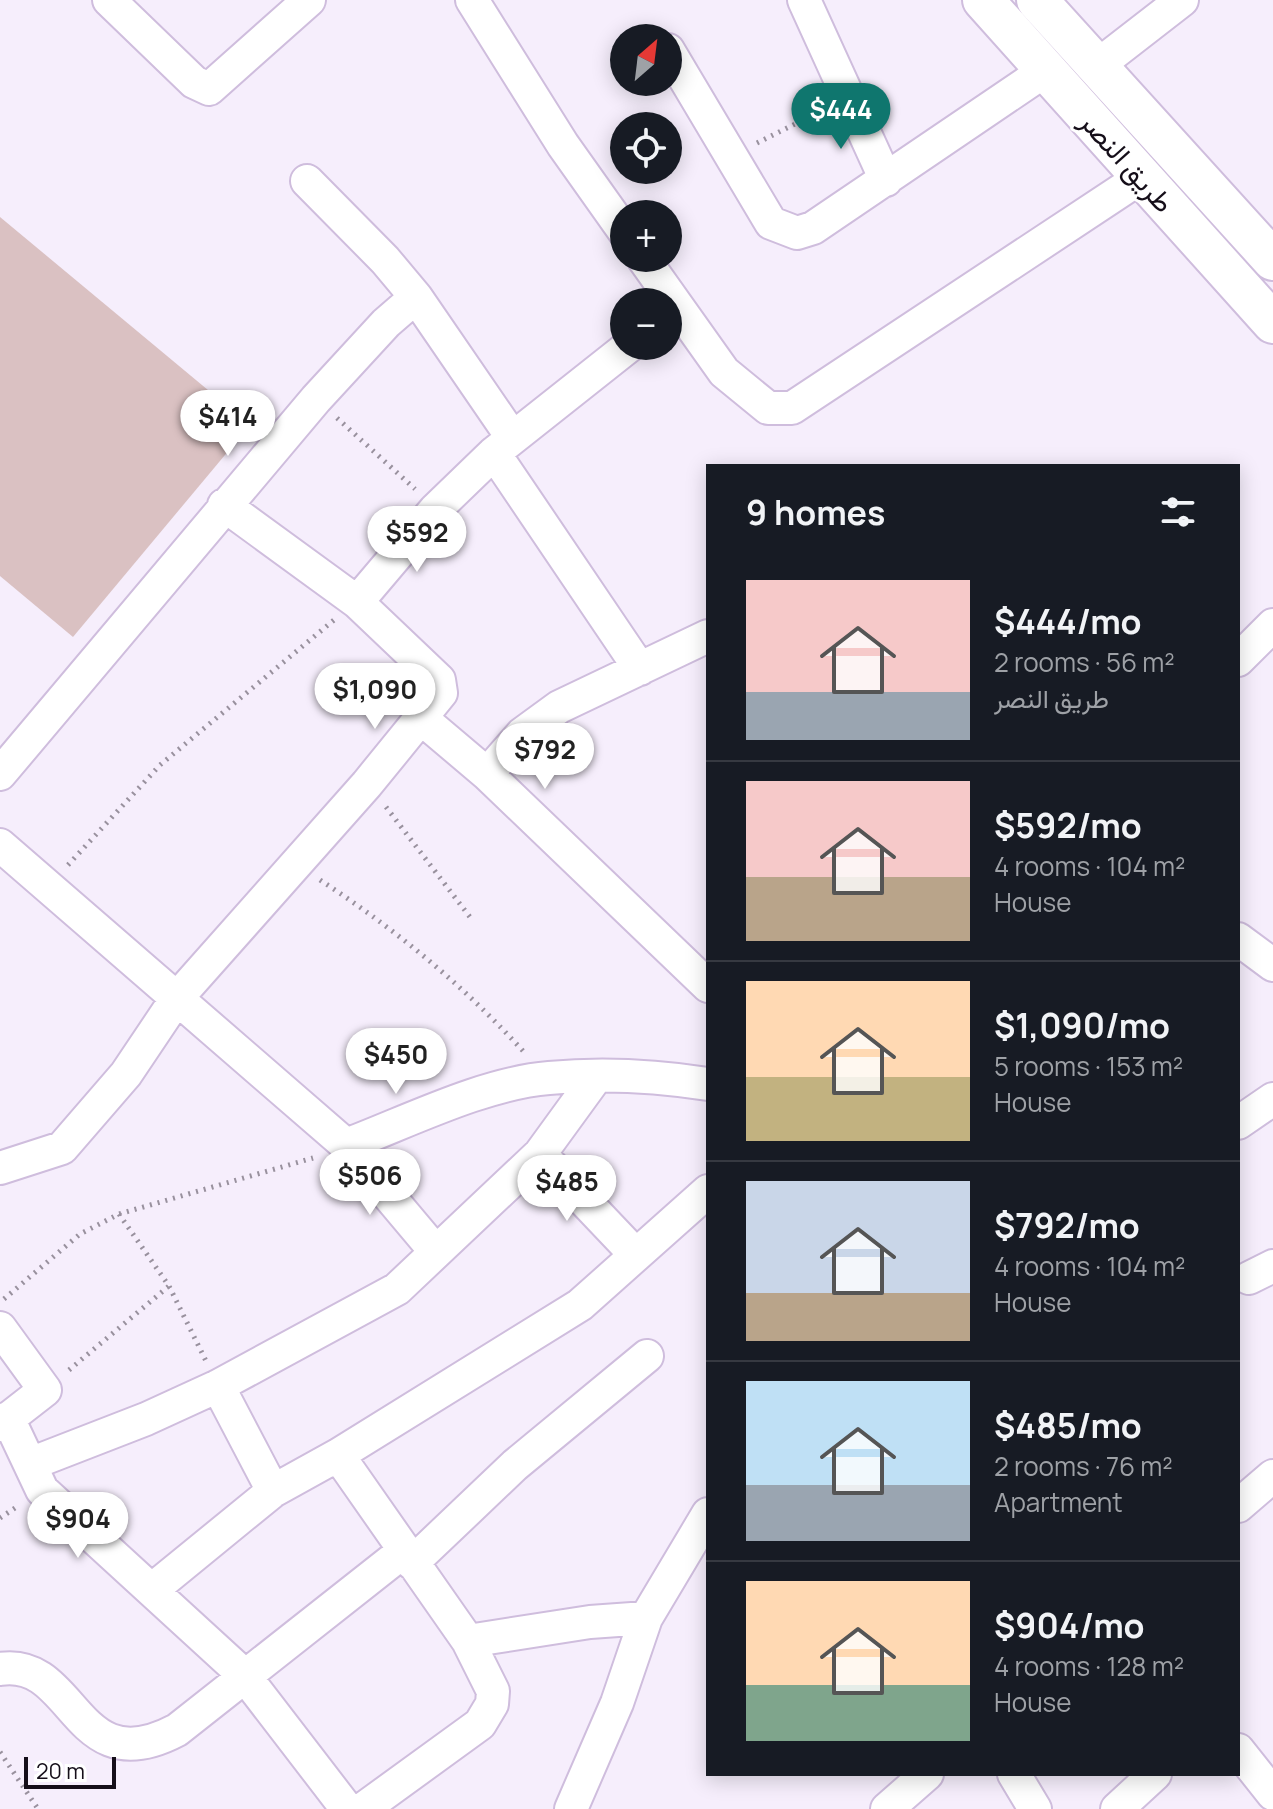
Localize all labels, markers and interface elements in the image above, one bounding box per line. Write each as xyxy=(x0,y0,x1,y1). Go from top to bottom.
north arrow xyxy=(610,24,682,96)
map controls xyxy=(610,24,682,360)
pin: $444 xyxy=(794,83,888,151)
text: $444 xyxy=(809,91,873,127)
street label: طريق النصر xyxy=(1072,102,1183,220)
button: locate xyxy=(610,112,682,184)
button: + xyxy=(610,200,682,272)
button: − xyxy=(610,288,682,360)
pin: $414 xyxy=(181,390,275,458)
text: $414 xyxy=(198,398,258,434)
text: 9 homes xyxy=(746,489,885,535)
icon: filters xyxy=(1156,490,1200,534)
pin: $592 xyxy=(370,506,464,574)
text: $592 xyxy=(385,514,449,550)
text: $444/mo xyxy=(994,598,1142,644)
icon: home xyxy=(810,612,906,708)
text: 2 rooms · 56 m² xyxy=(994,644,1175,680)
pin: $1,090 xyxy=(310,663,440,731)
text: $1,090 xyxy=(333,671,417,707)
text: طريق النصر xyxy=(994,680,1109,716)
pin: $792 xyxy=(498,723,592,791)
text: $792 xyxy=(514,731,576,767)
text: $592/mo xyxy=(994,802,1142,848)
icon: home xyxy=(810,813,906,909)
text: 4 rooms · 104 m² xyxy=(994,848,1185,884)
text: House xyxy=(994,884,1071,920)
text: $1,090/mo xyxy=(994,1002,1170,1048)
icon: home xyxy=(810,1013,906,1109)
pin: $450 xyxy=(349,1028,443,1096)
text: $450 xyxy=(364,1036,428,1072)
text: 5 rooms · 153 m² xyxy=(994,1048,1183,1084)
text: House xyxy=(994,1084,1071,1120)
pin: $506 xyxy=(323,1149,417,1217)
pin: $485 xyxy=(520,1155,614,1223)
text: $506 xyxy=(338,1157,402,1193)
text: $485 xyxy=(535,1163,599,1199)
text: $792/mo xyxy=(994,1202,1140,1248)
icon: home xyxy=(810,1213,906,1309)
text: 4 rooms · 104 m² xyxy=(994,1248,1185,1284)
text: House xyxy=(994,1284,1071,1320)
text: $485/mo xyxy=(994,1402,1142,1448)
icon: home xyxy=(810,1413,906,1509)
text: 2 rooms · 76 m² xyxy=(994,1448,1173,1484)
text: Apartment xyxy=(994,1484,1123,1520)
pin: $904 xyxy=(31,1492,125,1560)
text: $904 xyxy=(45,1500,111,1536)
text: $904/mo xyxy=(994,1602,1145,1648)
icon: home xyxy=(810,1613,906,1709)
text: 4 rooms · 128 m² xyxy=(994,1648,1184,1684)
text: House xyxy=(994,1684,1071,1720)
scale bar xyxy=(24,1753,116,1789)
text: 20 m xyxy=(36,1756,85,1786)

